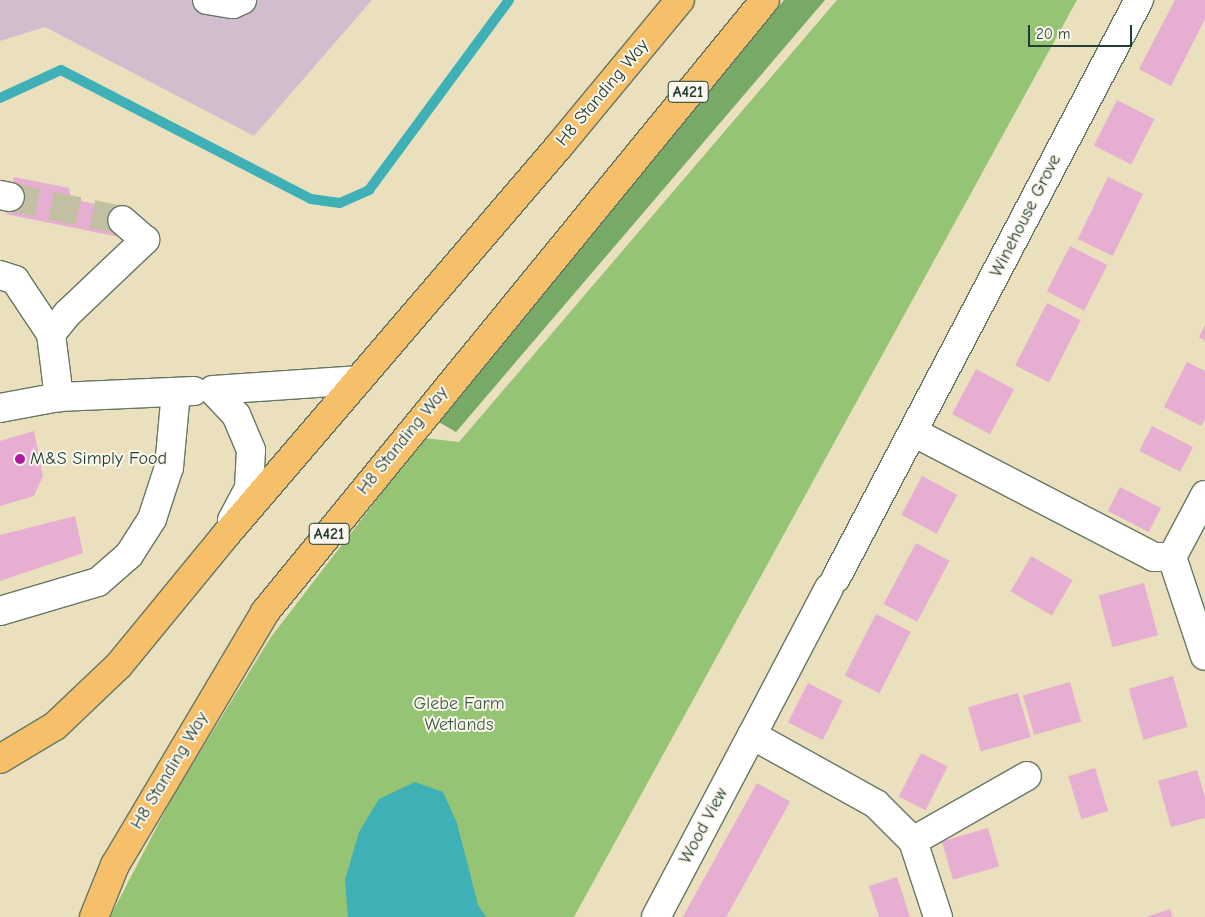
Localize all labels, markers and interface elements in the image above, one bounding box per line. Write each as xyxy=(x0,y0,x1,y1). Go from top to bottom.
scale bar xyxy=(1030,15,1134,47)
text: 20 m xyxy=(1036,25,1070,43)
street label: H8 Standing Way xyxy=(552,35,654,151)
road number: A421 xyxy=(667,78,709,105)
street label: Winehouse Grove xyxy=(986,151,1066,281)
street label: H8 Standing Way xyxy=(353,383,453,499)
place label: M&S Simply Food xyxy=(30,448,167,470)
marker: M&S Simply Food xyxy=(14,453,26,465)
road number: A421 xyxy=(308,520,350,548)
park label: Glebe Farm Wetlands xyxy=(413,694,505,736)
street label: H8 Standing Way xyxy=(127,708,213,834)
street label: Wood View xyxy=(675,784,733,868)

